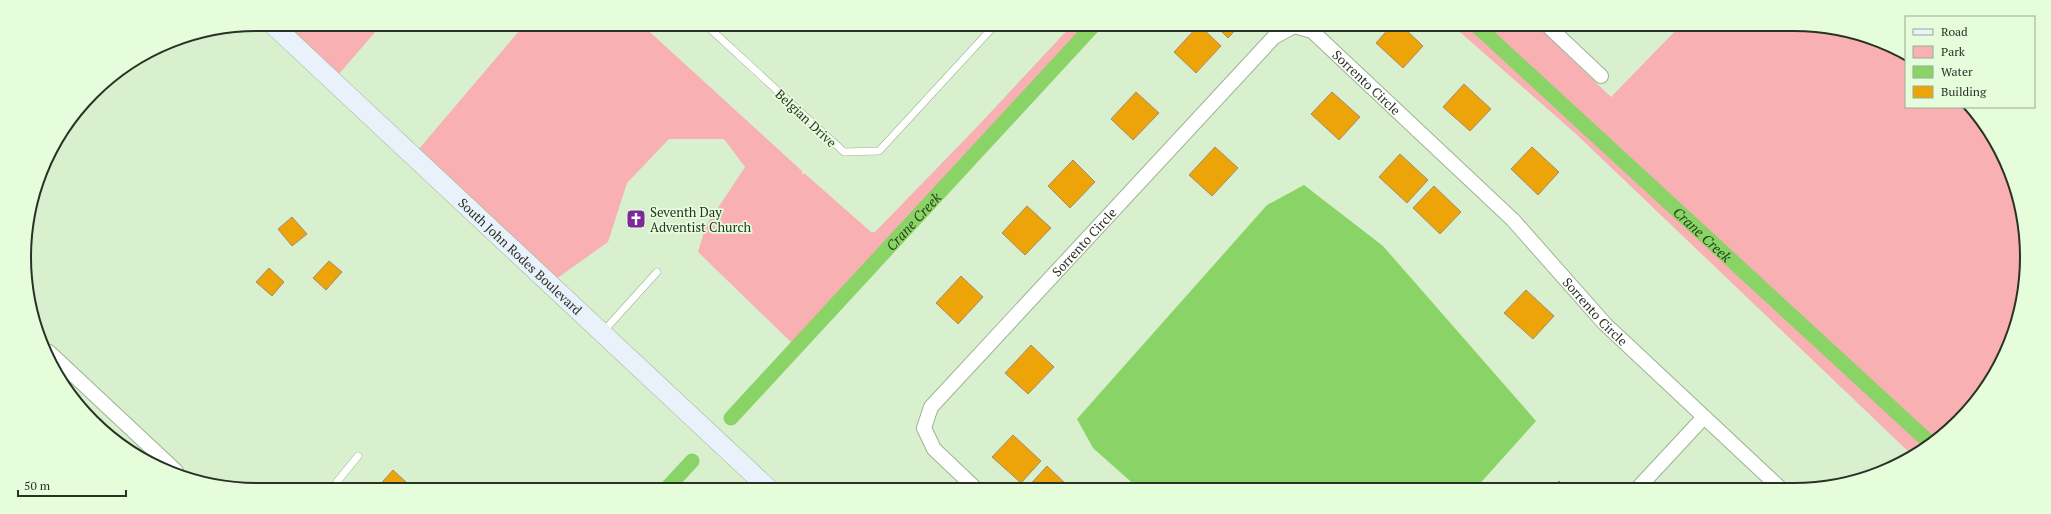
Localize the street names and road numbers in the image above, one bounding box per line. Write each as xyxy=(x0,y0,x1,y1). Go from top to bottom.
street label: Sorrento Circle xyxy=(1329,46,1405,119)
street label: Belgian Drive xyxy=(771,85,841,151)
street label: South John Rodes Boulevard xyxy=(454,194,586,319)
street label: Sorrento Circle xyxy=(1048,204,1120,280)
street label: Sorrento Circle xyxy=(1559,273,1632,350)

